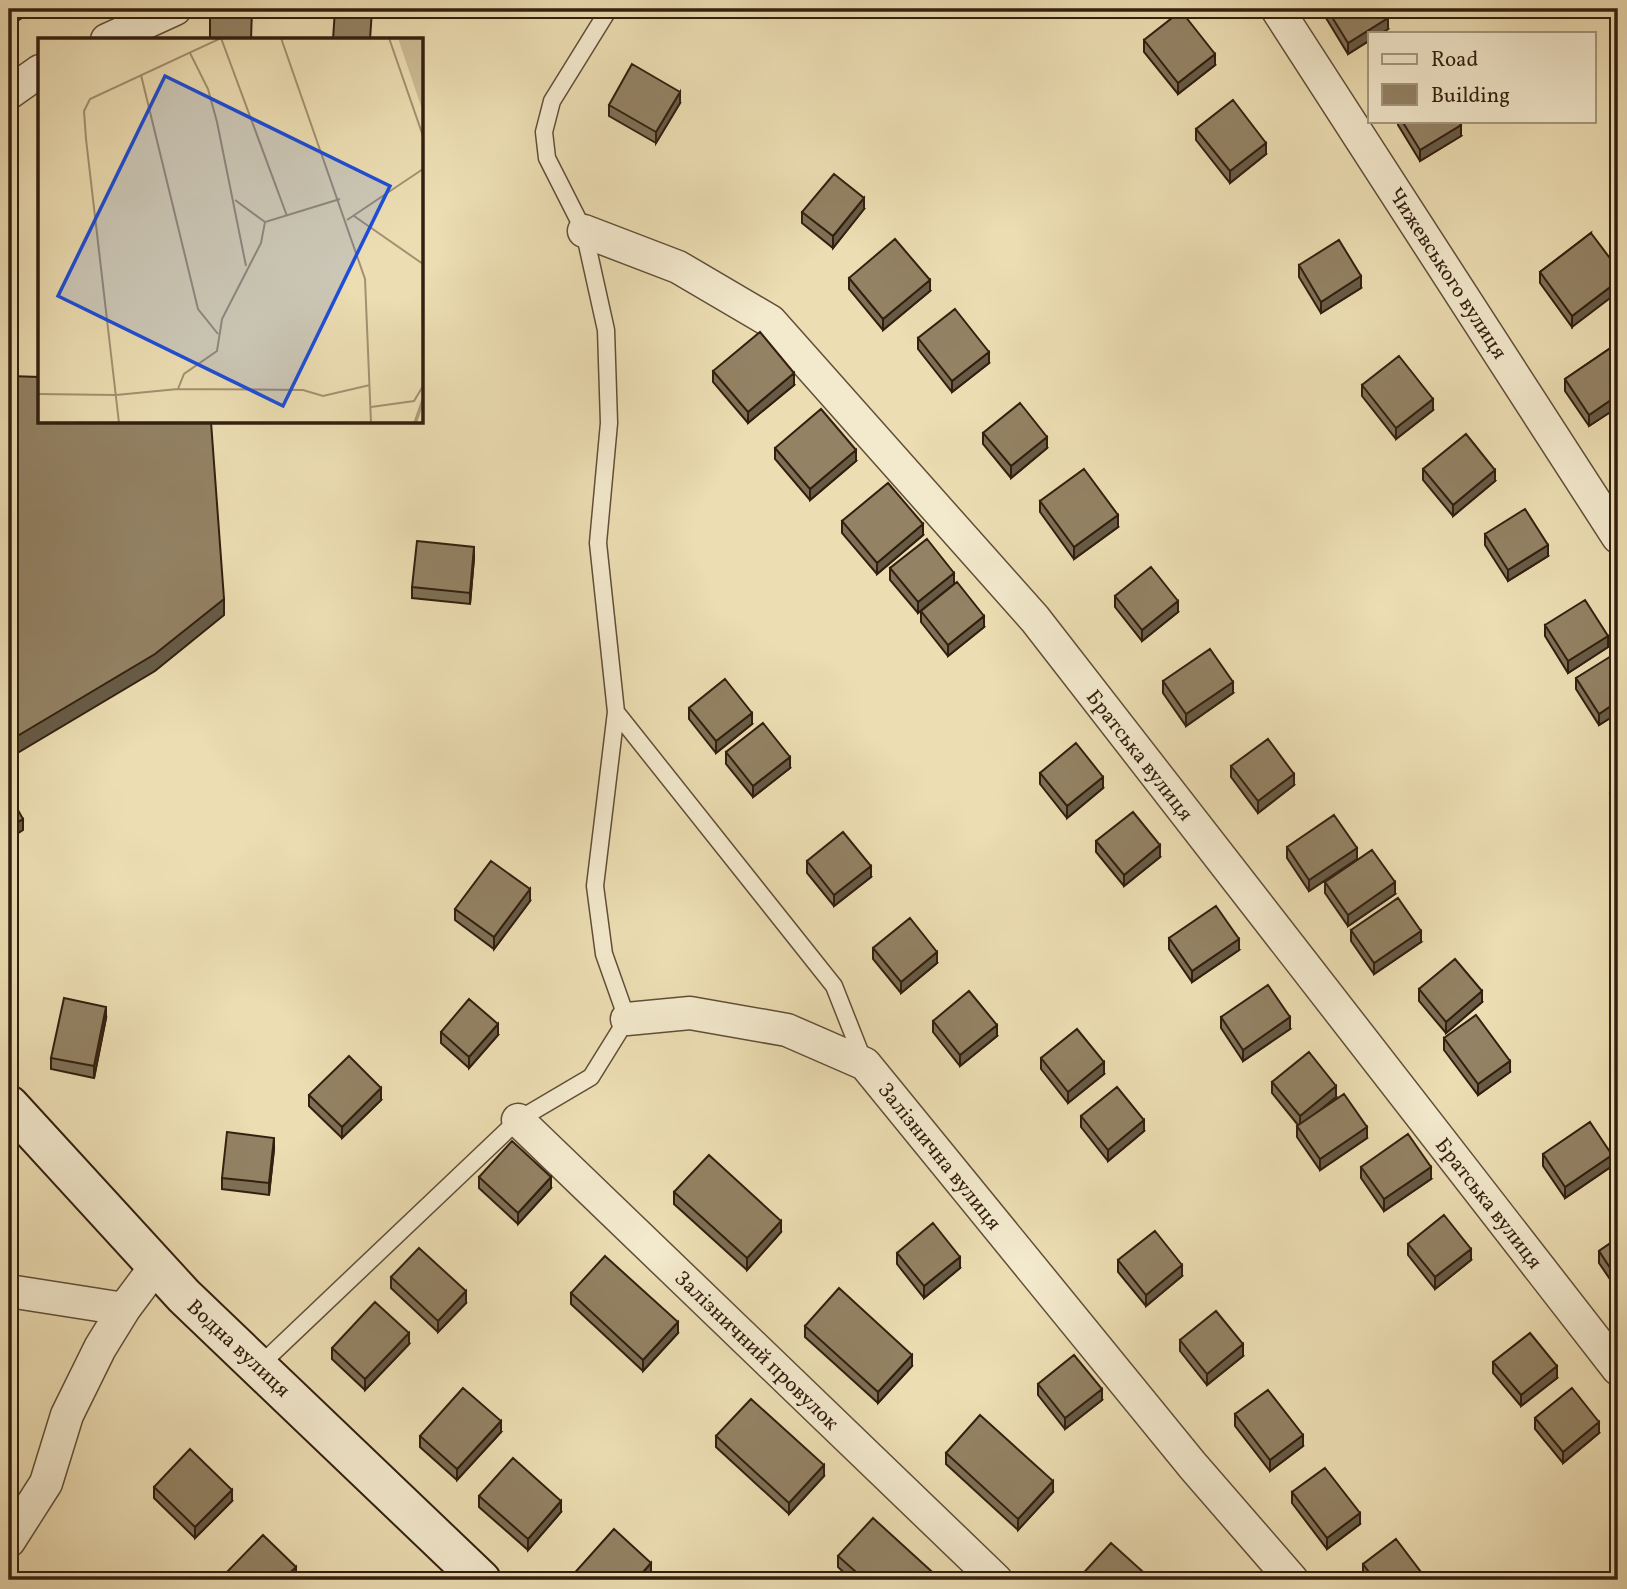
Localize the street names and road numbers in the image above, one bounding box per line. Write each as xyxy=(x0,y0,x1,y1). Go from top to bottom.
street label: Чижевського вулиця xyxy=(1380,182,1513,365)
street label: Братська вулиця xyxy=(1078,684,1199,828)
street label: Залізнична вулиця xyxy=(870,1077,1008,1237)
street label: Братська вулиця xyxy=(1427,1132,1548,1276)
street label: Залізничний провулок xyxy=(667,1265,845,1437)
street label: Водна вулиця xyxy=(180,1293,296,1405)

